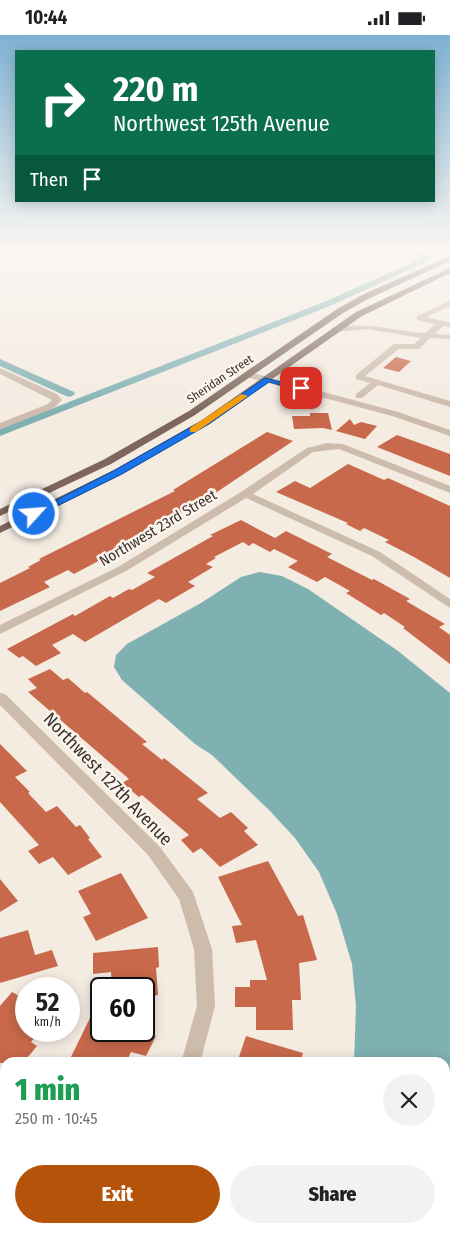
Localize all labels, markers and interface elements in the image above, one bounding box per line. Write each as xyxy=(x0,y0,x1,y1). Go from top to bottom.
text: 10:44 xyxy=(25,6,67,29)
text: 220 m xyxy=(113,68,199,110)
icon: right xyxy=(30,70,95,135)
text: Northwest 125th Avenue xyxy=(113,110,330,137)
icon: arrive xyxy=(78,165,106,193)
text: Then xyxy=(30,168,68,191)
street label: Sheridan Street xyxy=(184,352,256,406)
pin xyxy=(280,367,322,409)
icon: arrive xyxy=(287,374,315,402)
street label: Northwest 23rd Street xyxy=(96,486,220,570)
position arrow xyxy=(7,487,59,539)
street label: Northwest 127th Avenue xyxy=(39,708,177,850)
speed limit sign: 60 xyxy=(90,977,155,1042)
text: 52 xyxy=(36,988,59,1018)
text: km/h xyxy=(34,1015,61,1029)
text: 1 min xyxy=(15,1072,80,1108)
button: close xyxy=(383,1074,435,1126)
text: 250 m · 10:45 xyxy=(15,1109,98,1128)
button: Exit xyxy=(15,1165,220,1223)
button: Share xyxy=(230,1165,435,1223)

